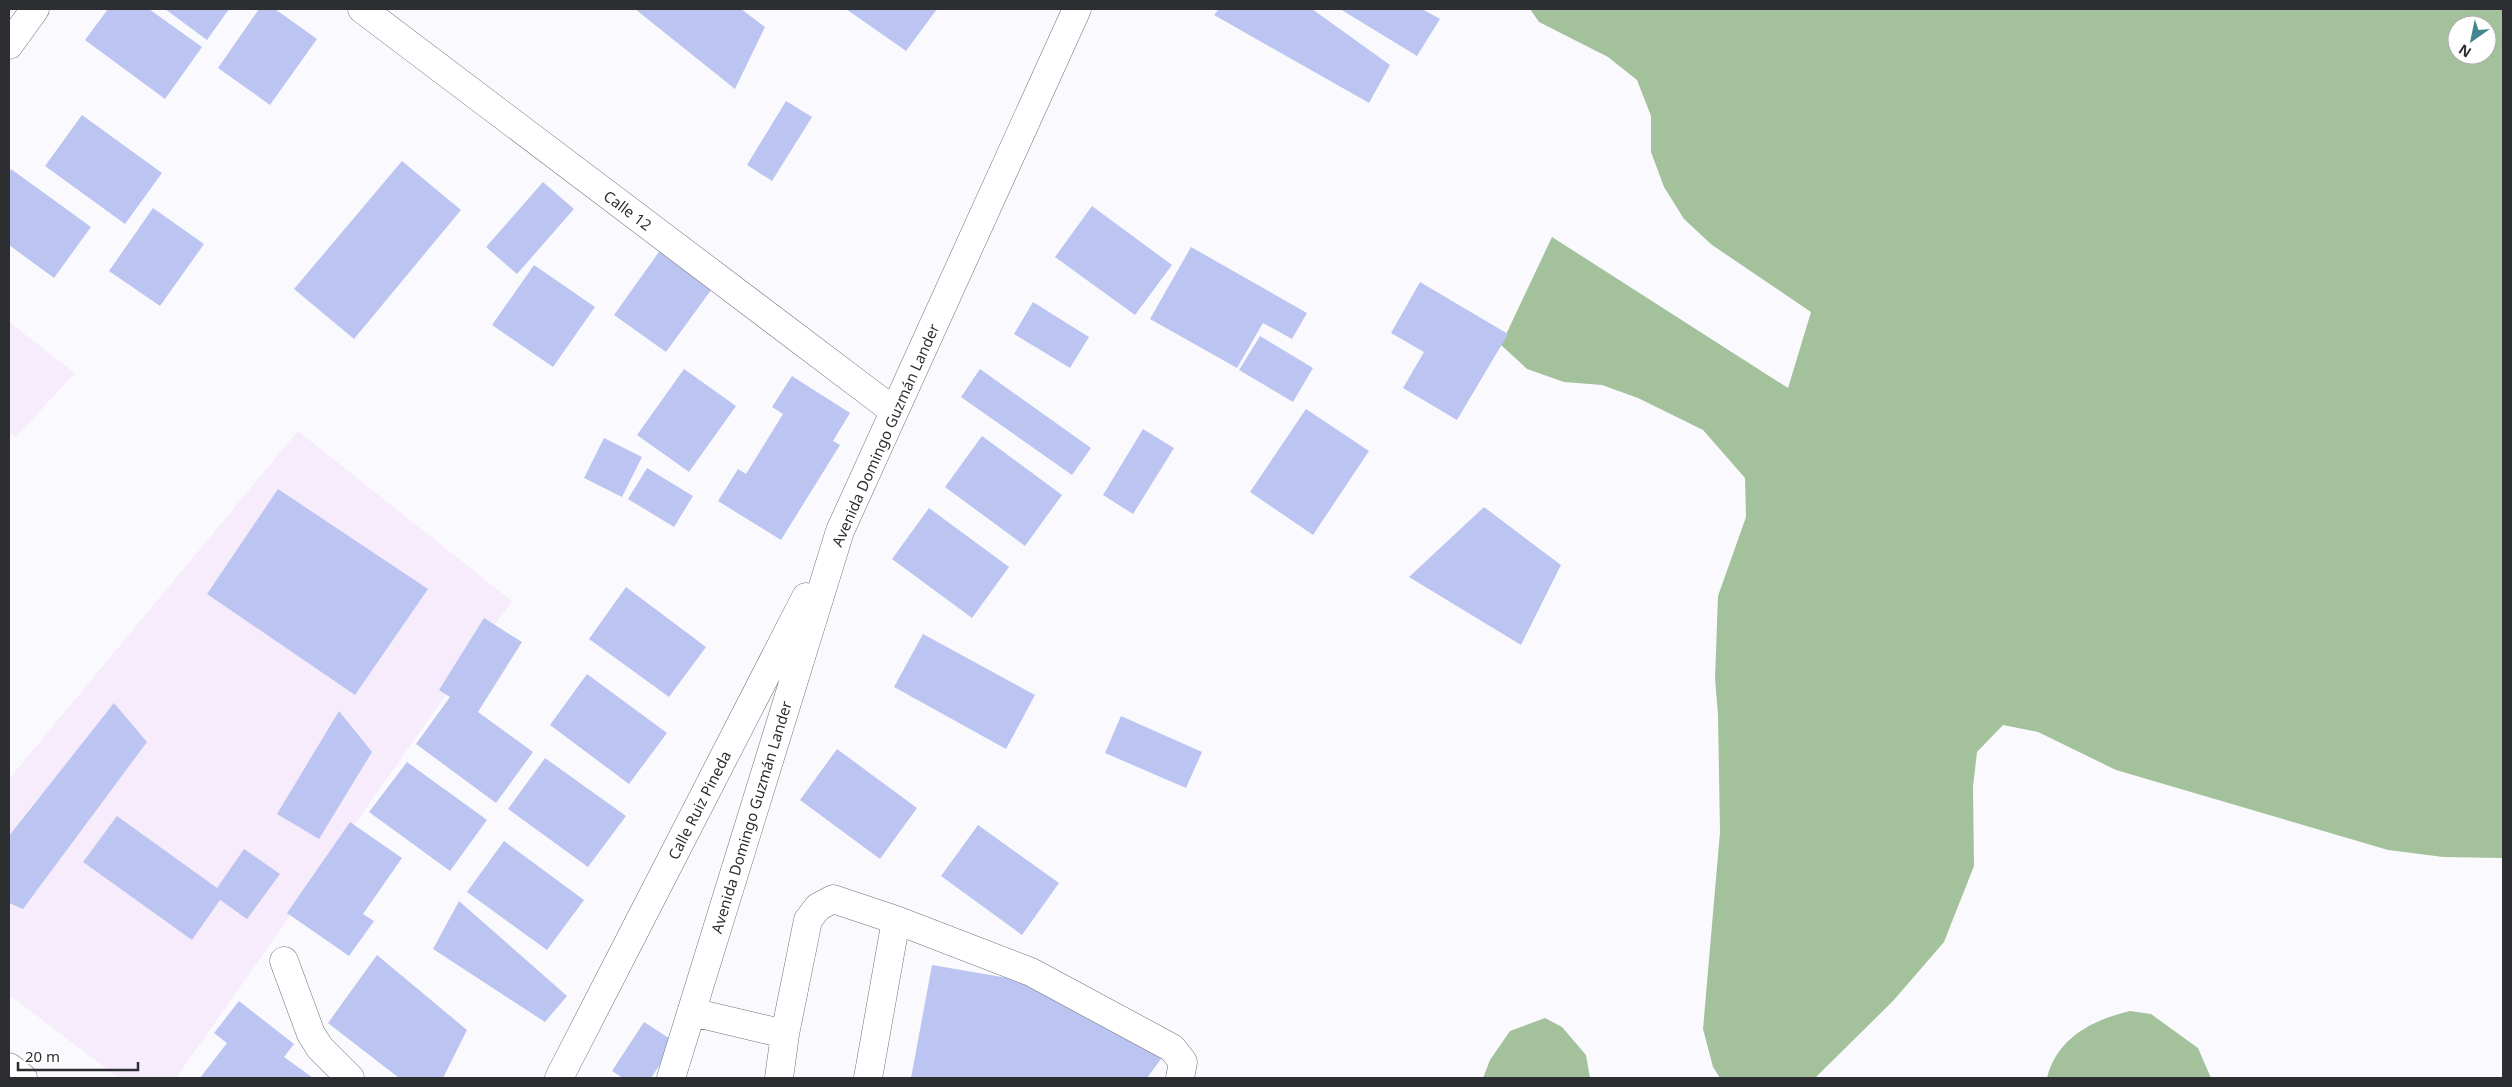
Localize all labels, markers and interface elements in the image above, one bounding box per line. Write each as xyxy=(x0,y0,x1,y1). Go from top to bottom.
north arrow xyxy=(2447,15,2497,65)
text: N xyxy=(2455,40,2475,62)
street label: Calle 12 xyxy=(600,185,656,235)
street label: Avenida Domingo Guzmán Lander xyxy=(827,320,943,550)
street label: Avenida Domingo Guzmán Lander xyxy=(706,698,796,936)
street label: Calle Ruiz Pineda xyxy=(663,747,735,863)
scale bar xyxy=(18,1040,138,1072)
text: 20 m xyxy=(25,1046,60,1066)

